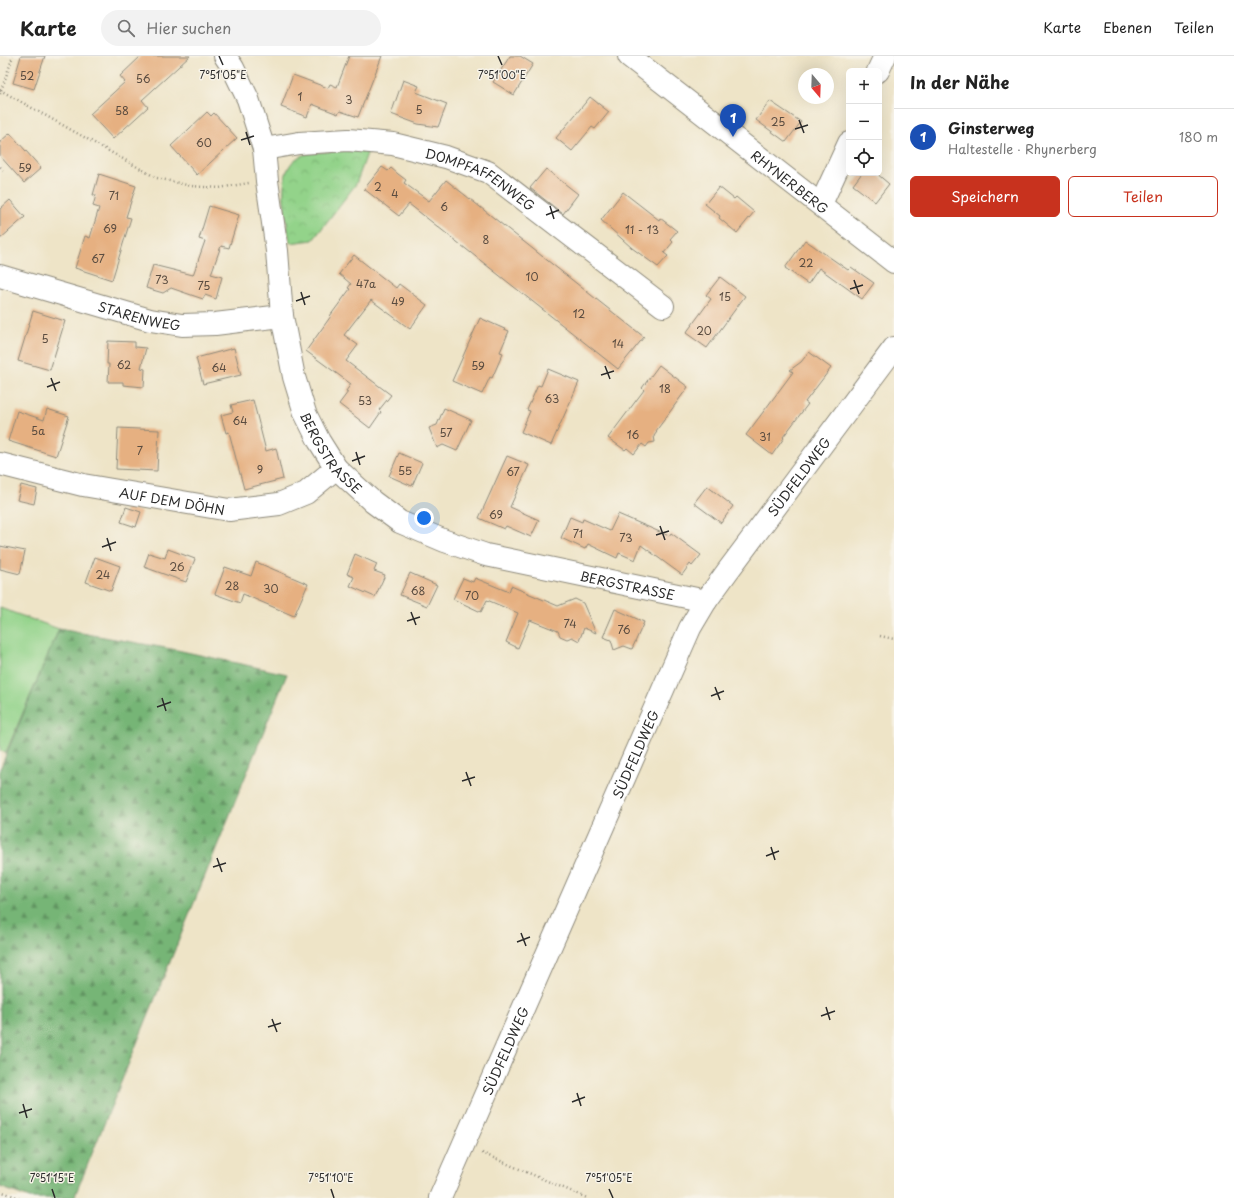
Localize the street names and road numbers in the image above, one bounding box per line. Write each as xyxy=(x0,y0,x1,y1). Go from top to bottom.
street label: DOMPFAFFENWEG xyxy=(424,143,540,215)
street label: RHYNERBERG xyxy=(747,145,833,217)
street label: STARENWEG xyxy=(96,296,182,334)
street label: BERGSTRASSE xyxy=(296,408,367,497)
street label: SÜDFELDWEG xyxy=(762,432,834,520)
street label: AUF DEM DÖHN xyxy=(118,482,226,519)
street label: BERGSTRASSE xyxy=(578,565,677,604)
street label: SÜDFELDWEG xyxy=(607,706,663,801)
street label: SÜDFELDWEG xyxy=(477,1003,533,1098)

